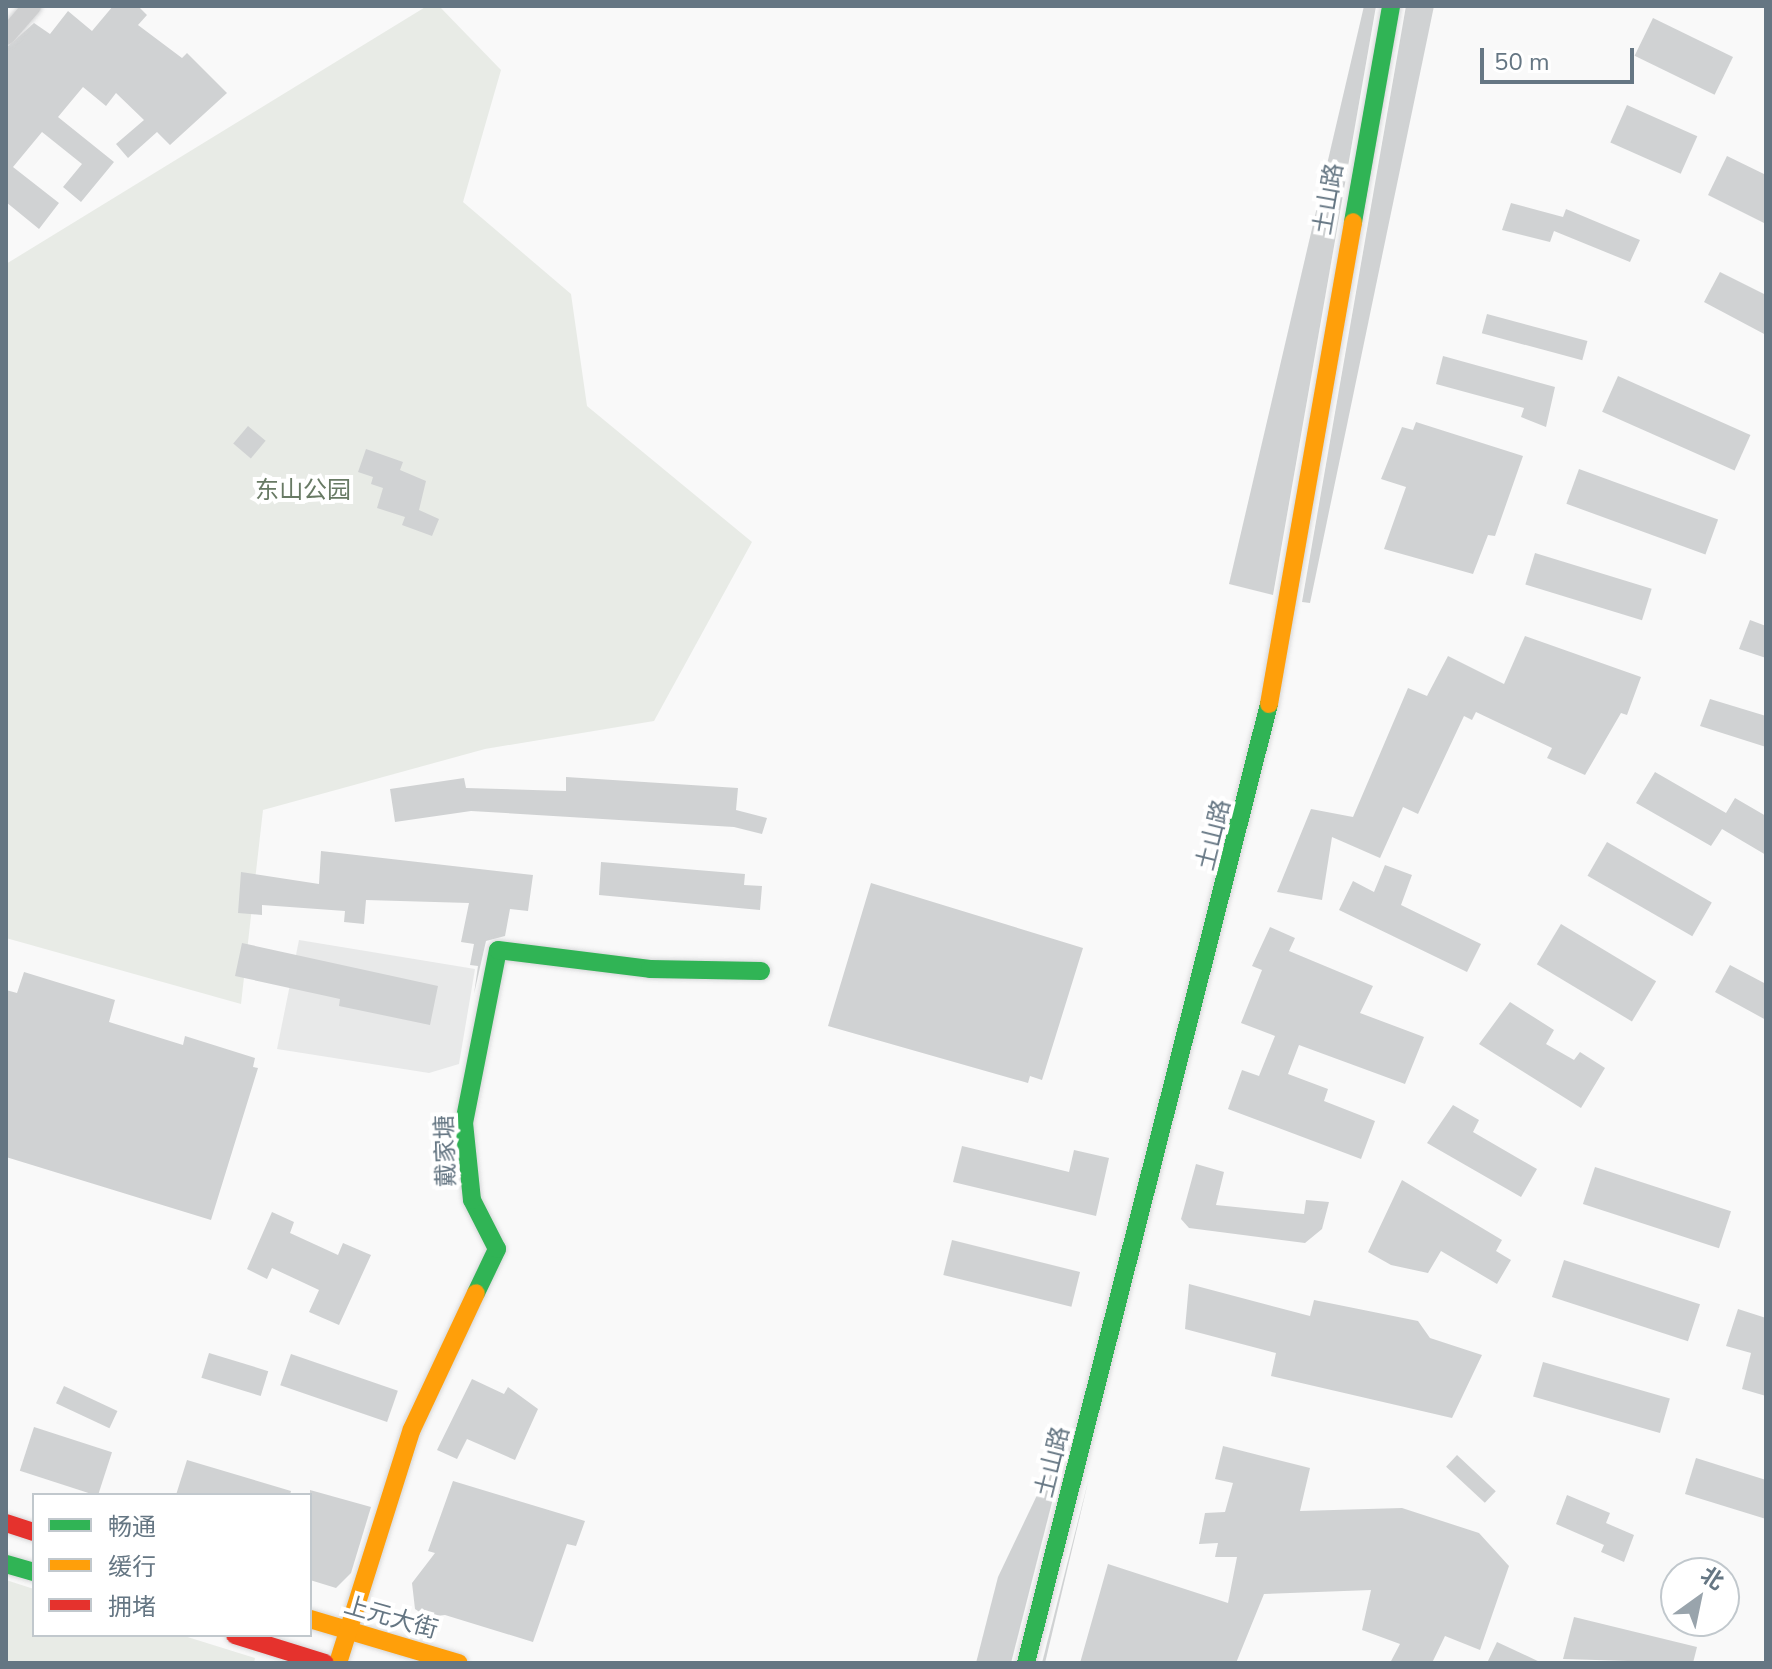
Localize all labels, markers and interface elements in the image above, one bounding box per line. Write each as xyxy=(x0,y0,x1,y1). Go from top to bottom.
scale bar xyxy=(1484,32,1638,82)
text: 50 m xyxy=(1494,46,1550,78)
street label: 土山路 xyxy=(1309,161,1349,237)
park label: 东山公园 xyxy=(255,477,351,505)
street label: 土山路 xyxy=(1191,797,1237,873)
street label: 戴家塘 xyxy=(430,1115,462,1187)
street label: 土山路 xyxy=(1030,1424,1076,1500)
legend xyxy=(32,1493,312,1637)
text: 畅通 xyxy=(108,1511,156,1543)
text: 缓行 xyxy=(108,1551,156,1583)
north arrow xyxy=(1660,1557,1740,1637)
text: 北 xyxy=(1695,1560,1729,1597)
text: 拥堵 xyxy=(108,1591,156,1623)
street label: 上元大街 xyxy=(341,1591,441,1645)

